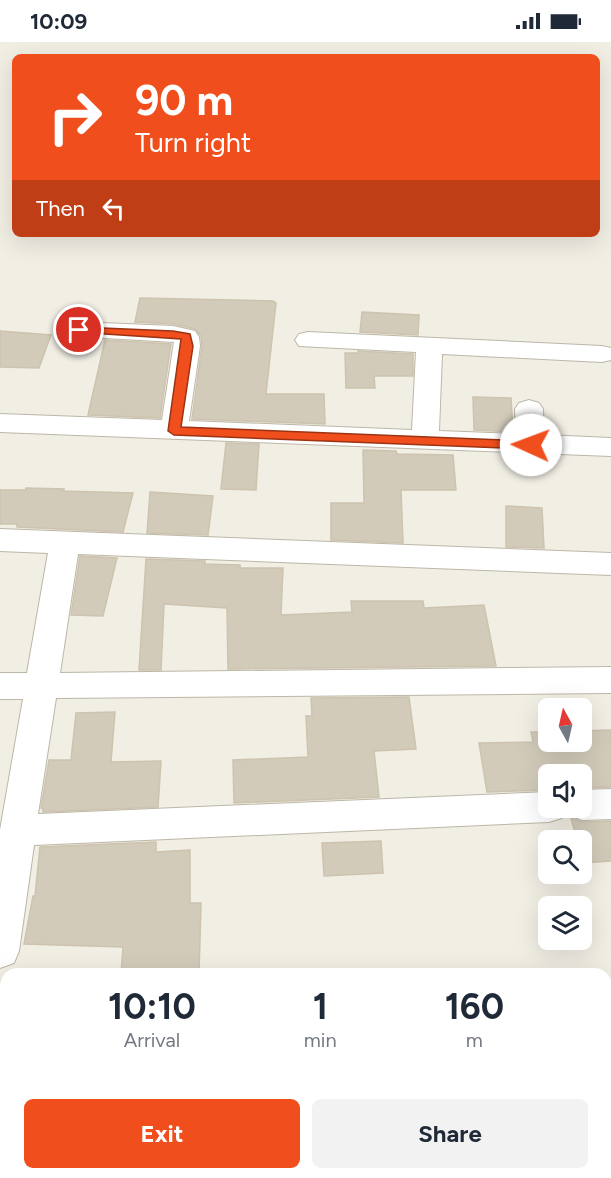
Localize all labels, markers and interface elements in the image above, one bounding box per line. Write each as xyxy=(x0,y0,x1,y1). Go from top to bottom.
text: 10:09 xyxy=(30,8,87,35)
text: 90 m xyxy=(135,75,233,126)
icon: right xyxy=(36,78,114,156)
text: Turn right xyxy=(135,126,251,159)
icon: left xyxy=(97,192,130,225)
text: Then xyxy=(36,195,85,222)
pin xyxy=(53,304,104,355)
icon: arrive xyxy=(62,313,95,346)
position arrow xyxy=(499,413,563,477)
north arrow xyxy=(538,698,592,752)
map controls xyxy=(538,698,592,950)
button: sound xyxy=(538,764,592,818)
button: search xyxy=(538,830,592,884)
button: layers xyxy=(538,896,592,950)
text: 10:10 xyxy=(108,985,196,1028)
text: 1 xyxy=(313,985,328,1028)
text: 160 xyxy=(445,985,504,1028)
text: Arrival xyxy=(124,1028,180,1052)
text: min xyxy=(304,1028,337,1052)
text: m xyxy=(466,1028,483,1052)
button: Exit xyxy=(24,1099,300,1168)
button: Share xyxy=(312,1099,588,1168)

